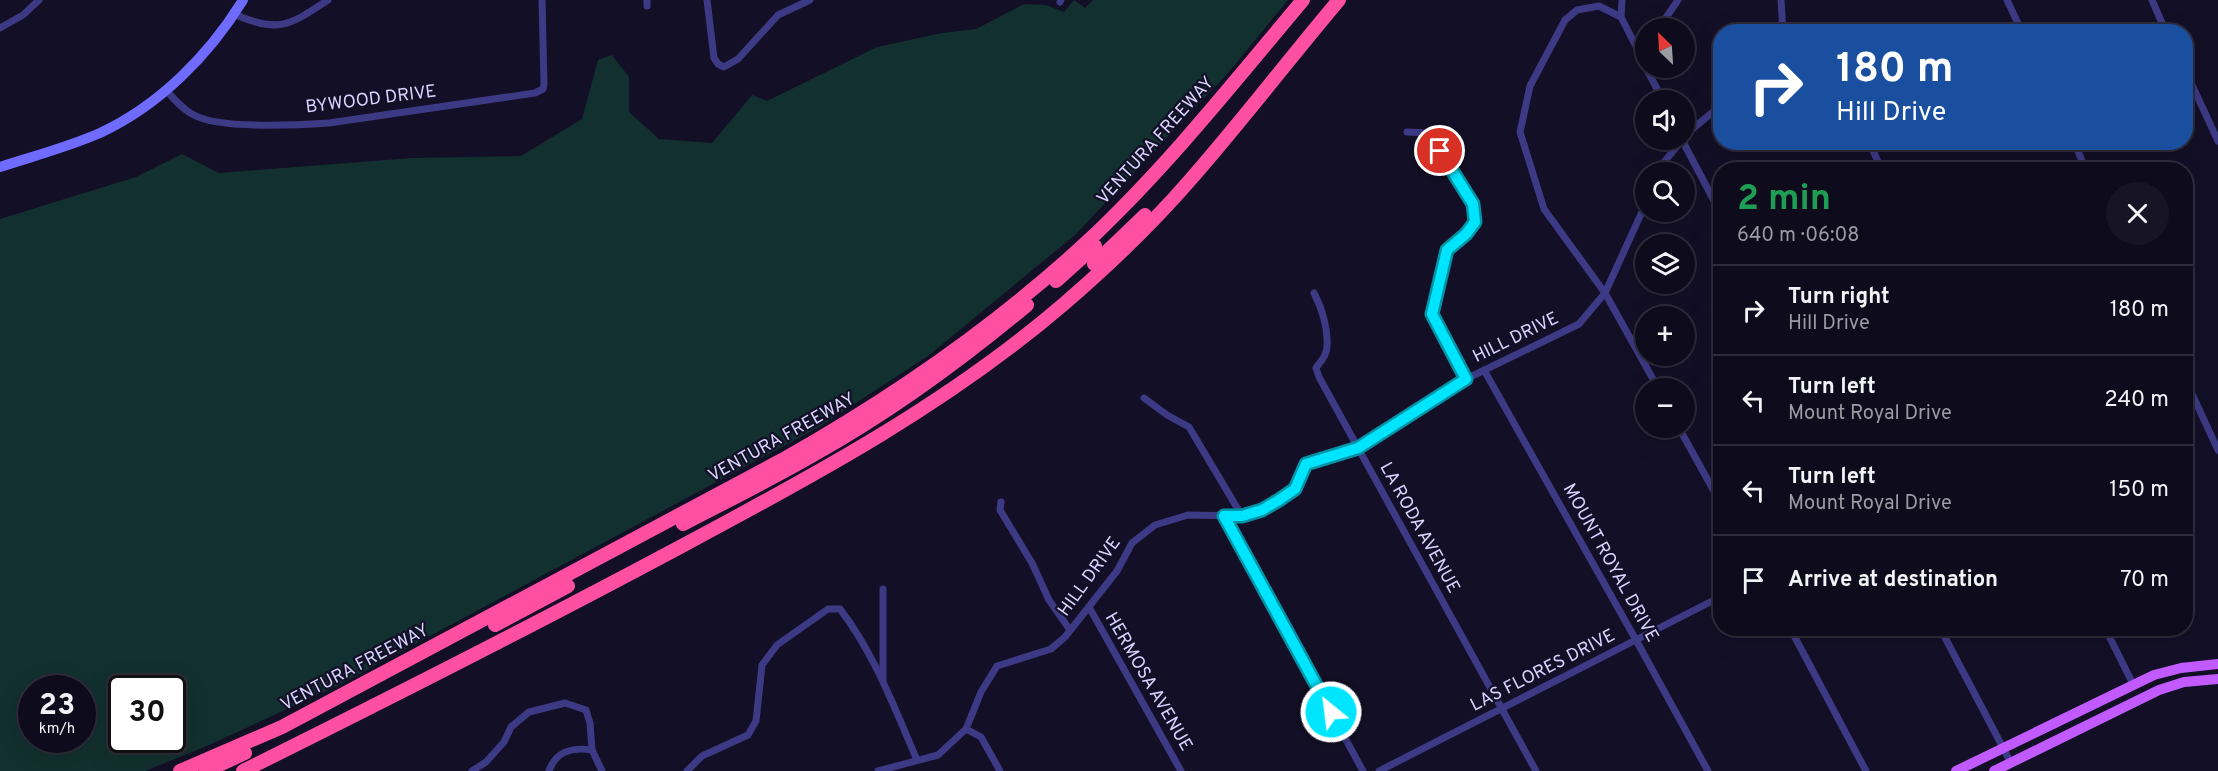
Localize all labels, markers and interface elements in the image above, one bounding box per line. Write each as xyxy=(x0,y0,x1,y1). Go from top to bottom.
north arrow xyxy=(1635,18,1695,78)
map controls xyxy=(1635,18,1695,438)
text: 180 m xyxy=(1836,44,1953,97)
icon: right xyxy=(1737,48,1815,126)
street label: VENTURA FREEWAY xyxy=(1092,72,1220,210)
street label: BYWOOD DRIVE xyxy=(304,81,438,119)
button: sound xyxy=(1635,90,1695,150)
text: Hill Drive xyxy=(1836,96,1946,130)
pin xyxy=(1414,125,1465,176)
icon: arrive xyxy=(1423,134,1456,167)
button: search xyxy=(1635,162,1695,222)
text: 2 min xyxy=(1737,177,1831,223)
button: close xyxy=(2106,182,2169,245)
text: 640 m · 06:08 xyxy=(1737,223,1860,249)
button: layers xyxy=(1635,234,1695,294)
text: Turn right xyxy=(1788,284,1890,311)
icon: right xyxy=(1737,294,1770,327)
text: 180 m xyxy=(2110,297,2169,324)
button: + xyxy=(1635,306,1695,366)
street label: HILL DRIVE xyxy=(1469,307,1563,369)
text: Hill Drive xyxy=(1788,311,1870,337)
text: Turn left xyxy=(1788,374,1876,401)
button: − xyxy=(1635,378,1695,438)
icon: left xyxy=(1737,384,1770,417)
text: 240 m xyxy=(2104,387,2169,414)
street label: VENTURA FREEWAY xyxy=(704,388,860,488)
text: Mount Royal Drive xyxy=(1788,401,1952,427)
street label: LA RODA AVENUE xyxy=(1374,458,1464,598)
text: Turn left xyxy=(1788,464,1876,491)
icon: left xyxy=(1737,474,1770,507)
text: 150 m xyxy=(2109,477,2169,504)
street label: MOUNT ROYAL DRIVE xyxy=(1557,480,1663,646)
text: Mount Royal Drive xyxy=(1788,491,1952,517)
street label: HILL DRIVE xyxy=(1053,533,1127,621)
icon: arrive xyxy=(1737,564,1770,597)
text: Arrive at destination xyxy=(1788,567,1998,594)
text: 70 m xyxy=(2120,567,2169,594)
street label: HERMOSA AVENUE xyxy=(1099,608,1197,756)
street label: VENTURA FREEWAY xyxy=(277,619,433,717)
street label: LAS FLORES DRIVE xyxy=(1467,625,1619,717)
speed limit sign: 30 xyxy=(108,675,186,753)
position arrow xyxy=(1299,680,1363,744)
text: 23 xyxy=(39,688,75,725)
text: km/h xyxy=(39,720,75,739)

